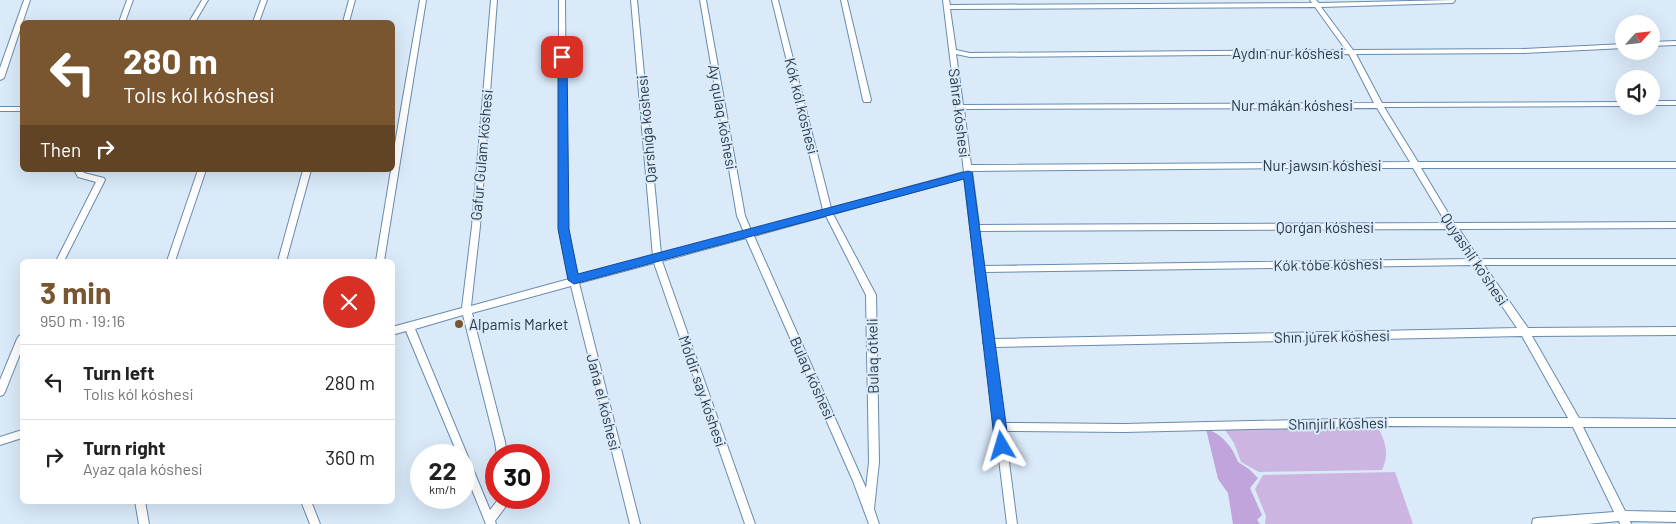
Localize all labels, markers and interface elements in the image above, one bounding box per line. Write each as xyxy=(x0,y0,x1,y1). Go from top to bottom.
north arrow xyxy=(1615,15,1660,60)
map controls xyxy=(1615,15,1660,115)
pin xyxy=(541,36,583,78)
text: 280 m xyxy=(123,39,218,81)
icon: left xyxy=(40,40,105,105)
icon: arrive xyxy=(548,43,576,71)
street label: Aydın nur kóshesi xyxy=(1232,44,1344,62)
street label: Kók kól kóshesi xyxy=(781,56,823,156)
street label: Ay qulaq kóshesi xyxy=(705,63,741,171)
street label: Sahra kóshesi xyxy=(946,67,974,159)
button: sound xyxy=(1615,70,1660,115)
street label: Qarshıǵa kóshesi xyxy=(632,74,660,184)
text: Tolıs kól kóshesi xyxy=(123,81,275,107)
street label: Gafur Gulam kóshesi xyxy=(466,89,496,221)
street label: Nur mákán kóshesi xyxy=(1231,96,1353,114)
icon: right xyxy=(91,135,119,163)
text: Then xyxy=(40,138,81,161)
street label: Nur jawsın kóshesi xyxy=(1262,156,1382,174)
street label: Quyashli ko'shesi xyxy=(1437,209,1513,309)
street label: Qorǵan kóshesi xyxy=(1276,218,1374,236)
street label: Kók tóbe kóshesi xyxy=(1273,254,1383,274)
text: 3 min xyxy=(40,274,111,310)
button: close xyxy=(323,276,375,328)
text: 950 m · 19:16 xyxy=(40,311,125,330)
place label: Alpamis Market xyxy=(469,315,568,333)
marker: Alpamis Market xyxy=(453,318,465,330)
street label: Bulaq ótkeli xyxy=(862,318,882,394)
street label: Shın júrek kóshesi xyxy=(1274,326,1390,346)
street label: Móldir say kóshesi xyxy=(675,333,731,449)
street label: Bulaq kóshesi xyxy=(787,334,839,422)
street label: Jańa el kóshesi xyxy=(583,352,625,452)
text: Turn left xyxy=(83,361,154,384)
icon: left xyxy=(40,368,68,396)
text: 280 m xyxy=(325,371,375,394)
text: Tolıs kól kóshesi xyxy=(83,384,194,403)
street label: Shınjırlı kóshesi xyxy=(1288,413,1388,433)
position arrow xyxy=(975,419,1027,471)
text: Turn right xyxy=(83,436,165,459)
icon: right xyxy=(40,443,68,471)
speed limit sign: 30 xyxy=(485,444,550,509)
text: 360 m xyxy=(325,446,375,469)
text: 22 xyxy=(428,455,457,485)
text: Ayaz qala kóshesi xyxy=(83,459,203,478)
text: km/h xyxy=(429,482,456,496)

